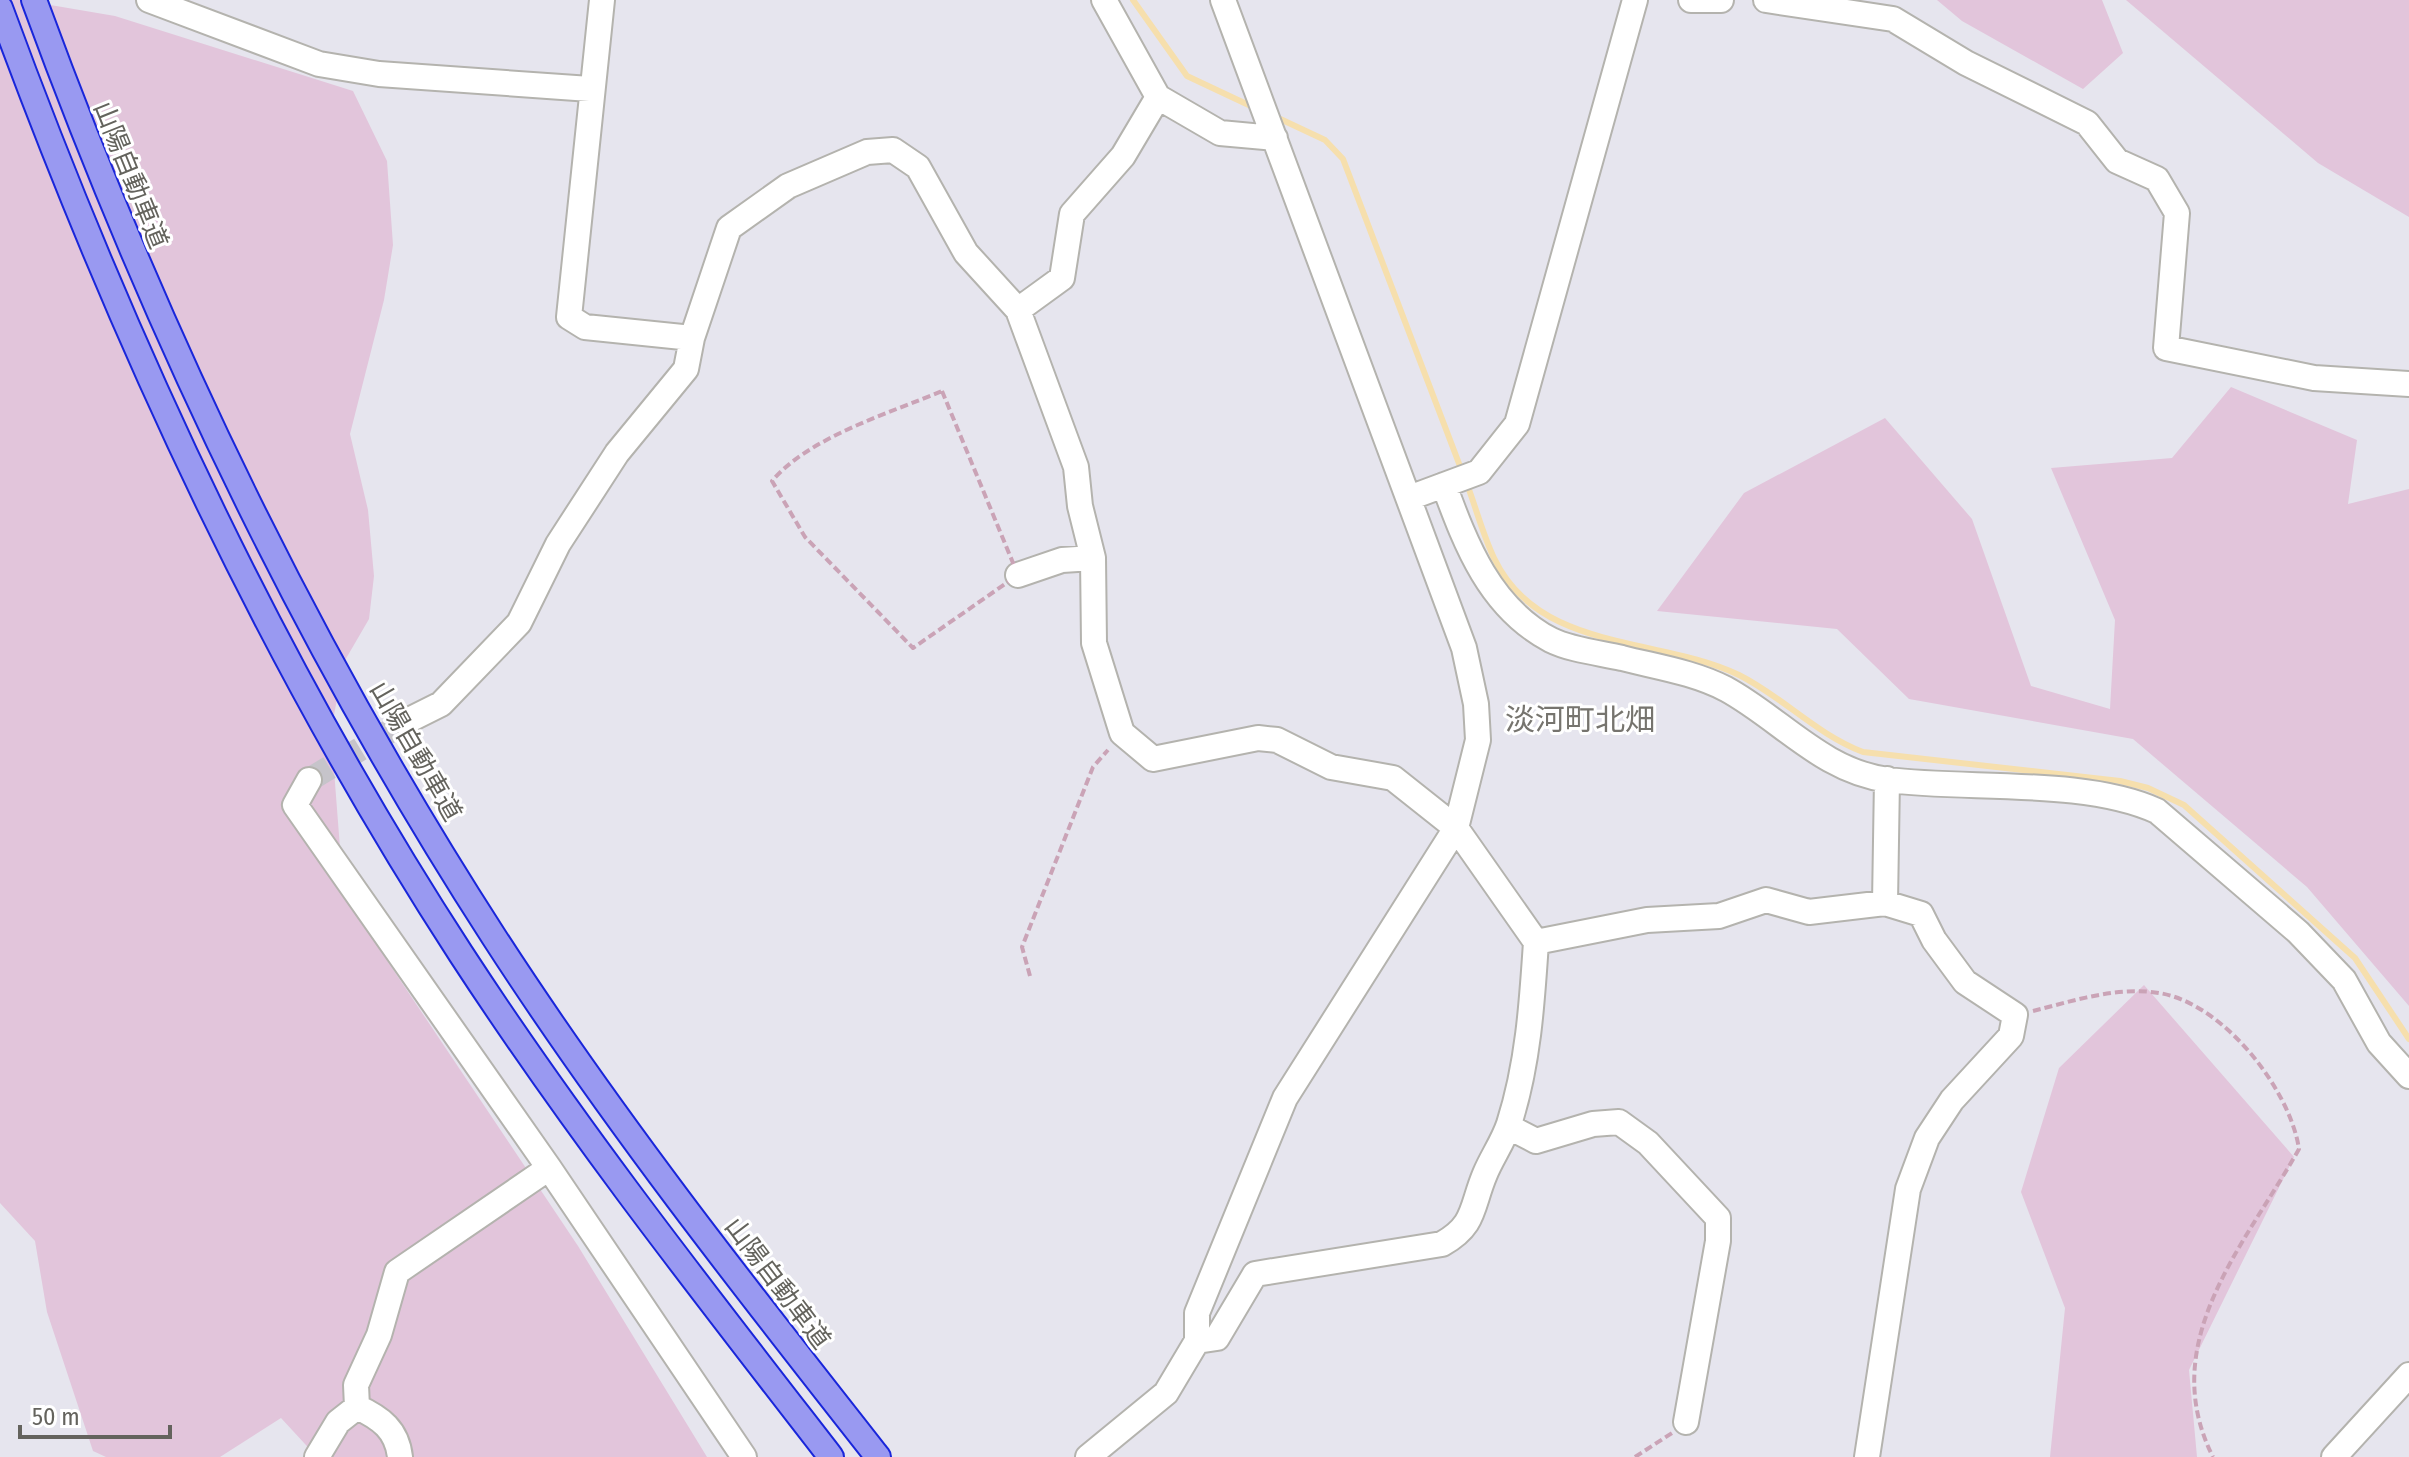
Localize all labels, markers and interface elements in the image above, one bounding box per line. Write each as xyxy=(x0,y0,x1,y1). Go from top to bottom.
street label: 山陽自動車道 xyxy=(87,97,174,253)
street label: 山陽自動車道 xyxy=(363,676,468,827)
district label: 淡河町北畑 xyxy=(1505,702,1655,738)
street label: 山陽自動車道 xyxy=(718,1212,837,1355)
scale bar xyxy=(20,1389,170,1439)
text: 50 m xyxy=(32,1403,80,1431)

